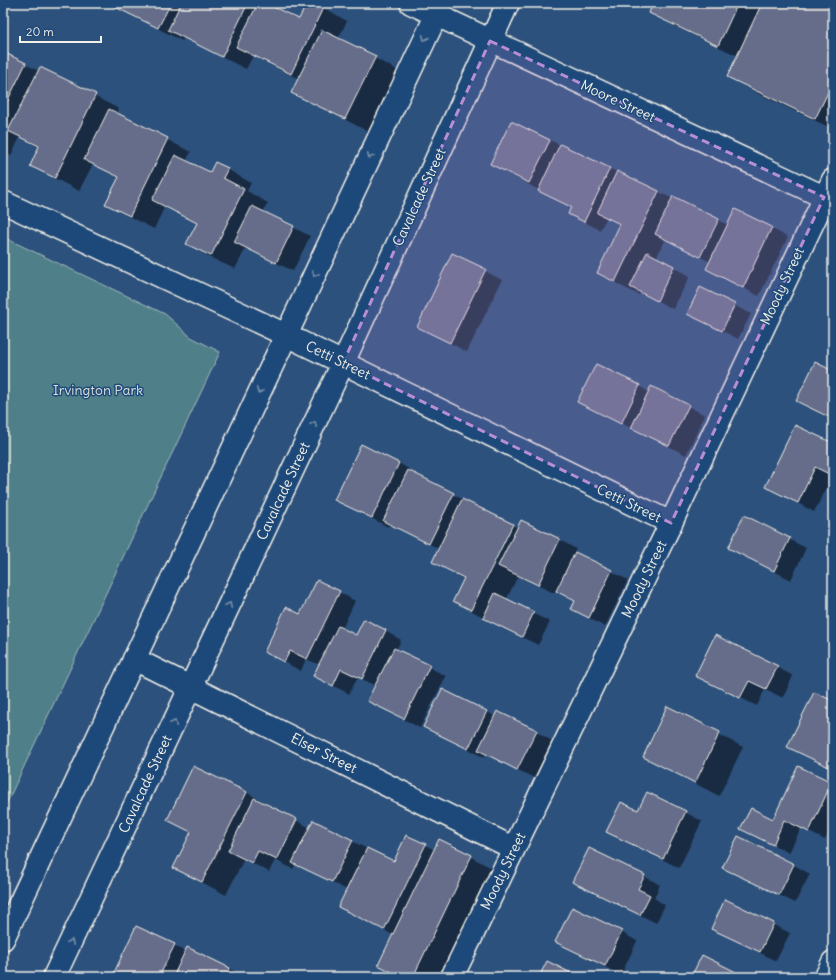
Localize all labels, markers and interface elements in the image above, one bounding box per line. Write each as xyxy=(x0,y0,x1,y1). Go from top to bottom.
scale bar xyxy=(20,18,101,44)
text: 20 m xyxy=(26,24,54,39)
one-way arrow xyxy=(422,34,430,42)
street label: Moore Street xyxy=(578,76,659,126)
street label: Cavalcade Street xyxy=(388,145,450,249)
one-way arrow xyxy=(367,152,375,159)
street label: Moody Street xyxy=(756,244,808,328)
one-way arrow xyxy=(312,269,320,277)
street label: Cetti Street xyxy=(303,337,374,383)
park label: Irvington Park xyxy=(53,381,143,399)
one-way arrow xyxy=(256,387,264,395)
one-way arrow xyxy=(309,421,317,428)
street label: Cavalcade Street xyxy=(252,439,314,543)
street label: Cetti Street xyxy=(594,480,665,526)
street label: Moody Street xyxy=(618,537,671,621)
one-way arrow xyxy=(224,602,232,609)
one-way arrow xyxy=(169,719,177,727)
street label: Elser Street xyxy=(288,729,360,777)
street label: Cavalcade Street xyxy=(114,732,176,836)
street label: Moody Street xyxy=(477,829,530,913)
one-way arrow xyxy=(66,938,74,946)

